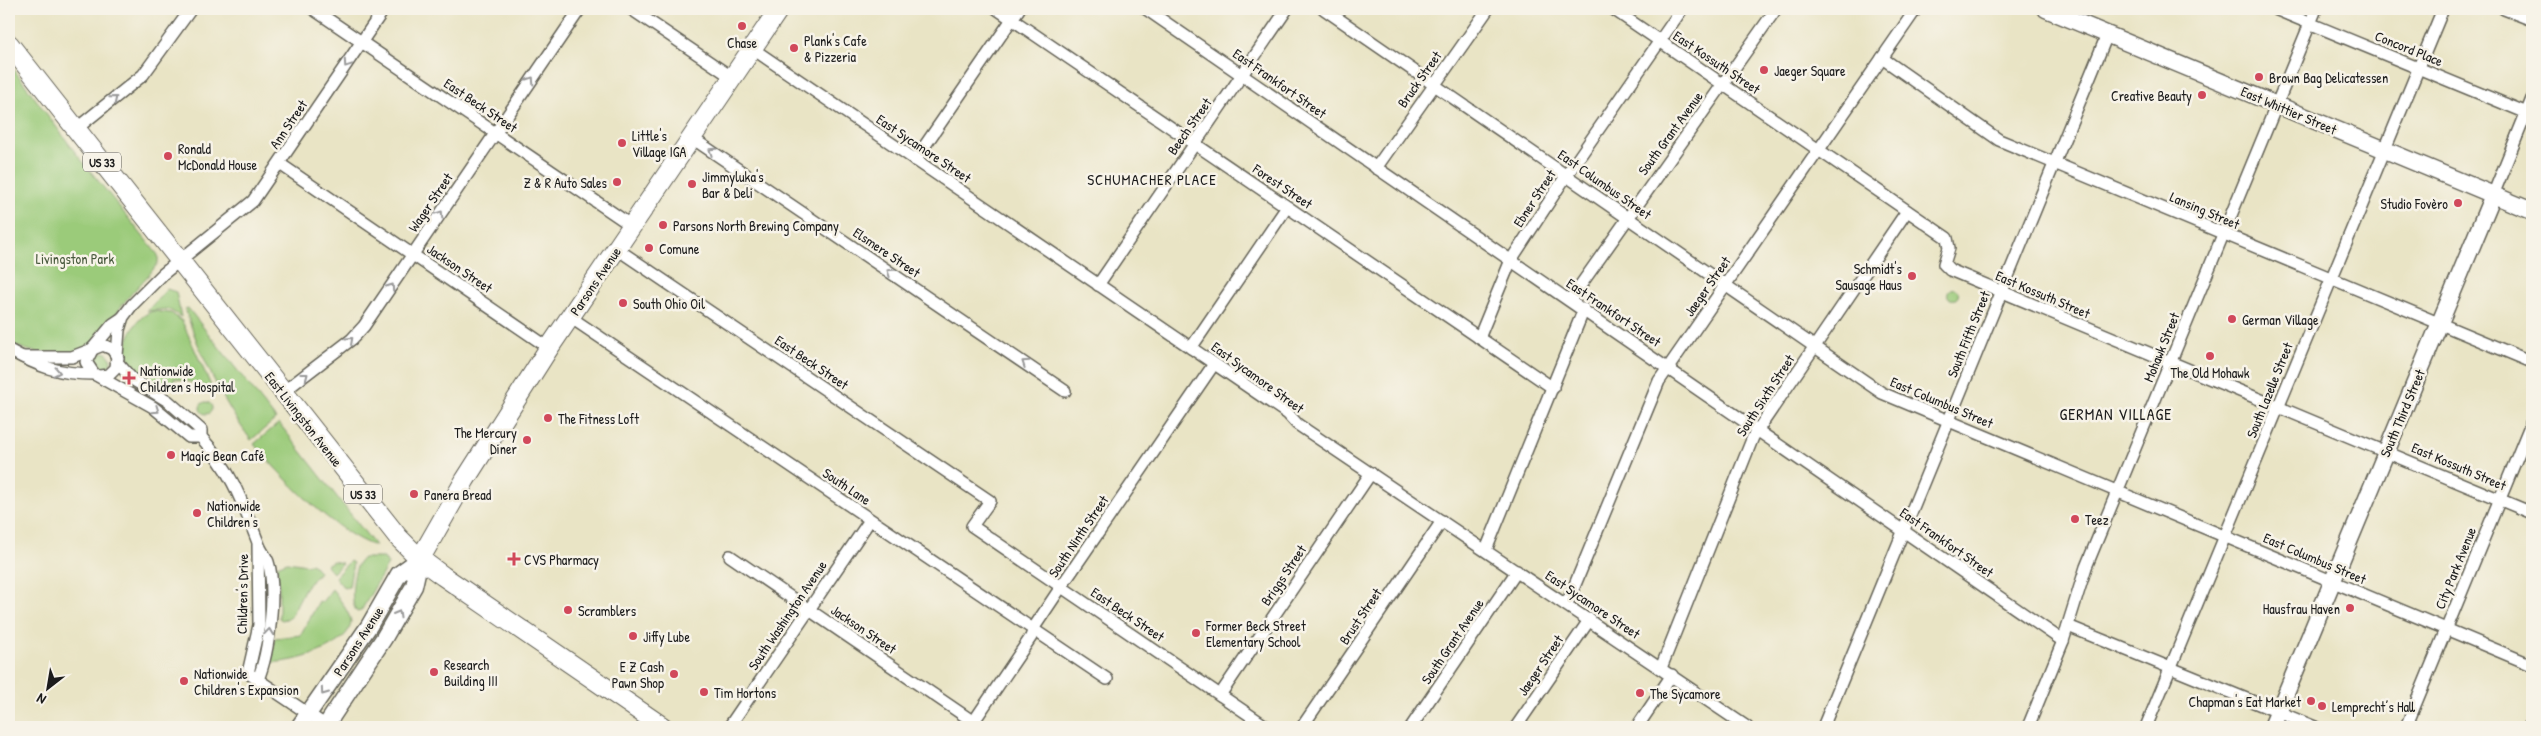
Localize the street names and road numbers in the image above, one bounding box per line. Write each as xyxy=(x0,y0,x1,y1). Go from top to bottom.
street label: East Kossuth Street xyxy=(1670,26,1764,98)
street label: Concord Place xyxy=(2372,26,2446,70)
street label: East Frankfort Street xyxy=(1229,44,1331,122)
street label: Bruck Street xyxy=(1393,47,1446,111)
street label: East Beck Street xyxy=(441,73,522,137)
street label: East Whittier Street xyxy=(2238,81,2340,139)
street label: South Grant Avenue xyxy=(1633,87,1707,179)
street label: Beech Street xyxy=(1162,94,1216,158)
street label: Ann Street xyxy=(265,96,311,152)
street label: East Sycamore Street xyxy=(872,109,975,188)
street label: East Columbus Street xyxy=(1555,145,1656,223)
road number: US 33 xyxy=(83,152,121,172)
street label: Forest Street xyxy=(1249,159,1317,213)
street label: Ebner Street xyxy=(1508,165,1560,230)
street label: Wager Street xyxy=(403,169,458,236)
street label: Lansing Street xyxy=(2167,187,2243,234)
street label: Elsmere Street xyxy=(850,223,924,282)
street label: Jackson Street xyxy=(424,239,497,297)
street label: Parsons Avenue xyxy=(565,243,625,319)
street label: Jaeger Street xyxy=(1679,252,1736,320)
street label: East Kossuth Street xyxy=(1993,266,2093,323)
street label: East Frankfort Street xyxy=(1563,273,1665,351)
street label: South Fifth Street xyxy=(1942,288,1994,380)
street label: Mohawk Street xyxy=(2138,309,2184,385)
street label: East Beck Street xyxy=(772,330,853,394)
street label: East Sycamore Street xyxy=(1207,337,1308,418)
street label: South Lazelle Street xyxy=(2241,339,2297,441)
street label: South Sixth Street xyxy=(1731,350,1799,440)
street label: South Third Street xyxy=(2375,366,2429,460)
street label: East Livingston Avenue xyxy=(260,368,347,471)
street label: East Columbus Street xyxy=(1888,372,1996,432)
street label: East Kossuth Street xyxy=(2409,438,2509,495)
street label: South Lane xyxy=(819,463,875,509)
road number: US 33 xyxy=(344,484,382,504)
street label: South Ninth Street xyxy=(1044,491,1113,581)
street label: East Frankfort Street xyxy=(1896,503,1998,581)
street label: City Park Avenue xyxy=(2430,524,2481,612)
street label: East Columbus Street xyxy=(2261,528,2369,588)
street label: Briggs Street xyxy=(1256,541,1311,610)
street label: Children's Drive xyxy=(232,553,252,634)
street label: South Washington Avenue xyxy=(743,556,832,674)
street label: East Sycamore Street xyxy=(1541,565,1644,644)
street label: East Beck Street xyxy=(1088,582,1169,646)
street label: Brust Street xyxy=(1334,584,1386,648)
street label: South Grant Avenue xyxy=(1416,594,1488,687)
street label: Jackson Street xyxy=(828,600,901,658)
street label: Parsons Avenue xyxy=(328,602,388,679)
street label: Jaeger Street xyxy=(1513,631,1568,700)

